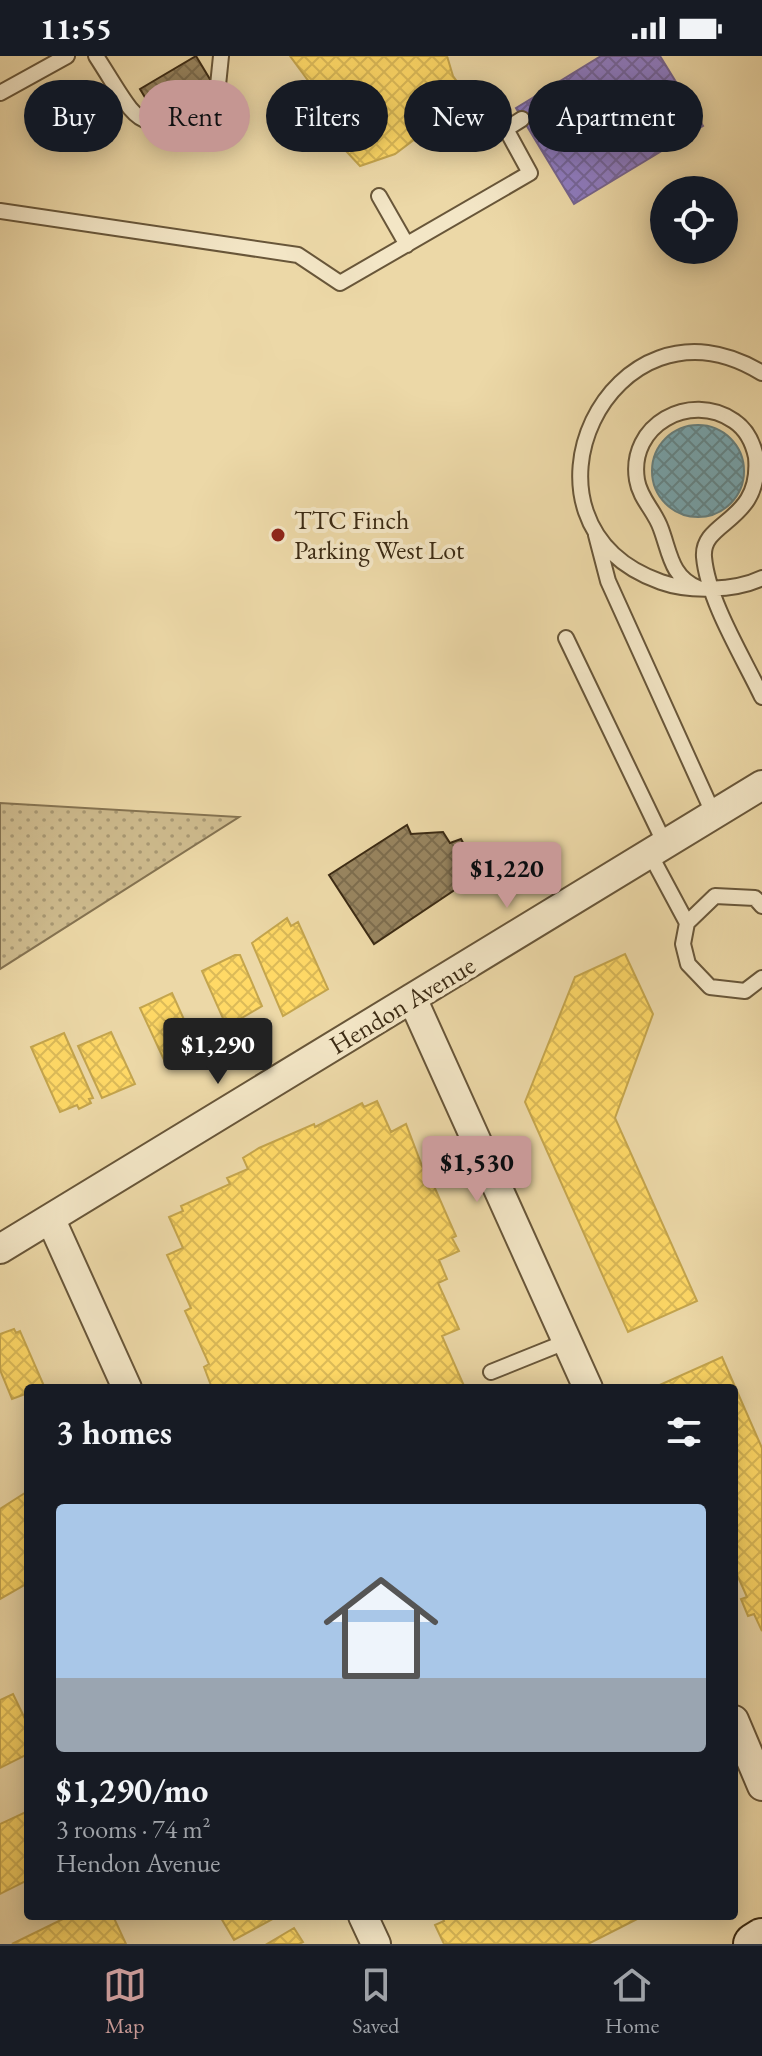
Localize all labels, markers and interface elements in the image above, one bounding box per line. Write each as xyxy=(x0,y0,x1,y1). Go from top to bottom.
text: 11:55 xyxy=(40,9,112,48)
chip: Buy xyxy=(24,80,123,152)
chip: Rent xyxy=(139,80,250,152)
chip: Filters xyxy=(266,80,388,152)
chip: New xyxy=(404,80,512,152)
chip: Apartment xyxy=(528,80,703,152)
map controls xyxy=(650,176,738,264)
button: locate xyxy=(650,176,738,264)
place label: TTC Finch Parking West Lot xyxy=(294,503,464,567)
marker: TTC Finch Parking West Lot xyxy=(269,526,287,544)
pin: $1,220 xyxy=(442,842,572,910)
text: $1,220 xyxy=(470,851,544,885)
street label: Hendon Avenue xyxy=(323,948,481,1062)
pin: $1,290 xyxy=(153,1018,283,1086)
text: $1,290 xyxy=(181,1027,255,1061)
pin: $1,530 xyxy=(412,1136,542,1204)
text: $1,530 xyxy=(440,1145,514,1179)
text: 3 homes xyxy=(56,1410,172,1454)
icon: filters xyxy=(662,1410,706,1454)
icon: home xyxy=(309,1556,453,1700)
text: $1,290/mo xyxy=(56,1768,208,1812)
text: 3 rooms · 74 m² xyxy=(56,1812,211,1846)
text: Hendon Avenue xyxy=(56,1846,221,1880)
tab: Map xyxy=(103,1963,147,2040)
tab: Saved xyxy=(352,1963,399,2040)
tab: Home xyxy=(605,1963,659,2040)

